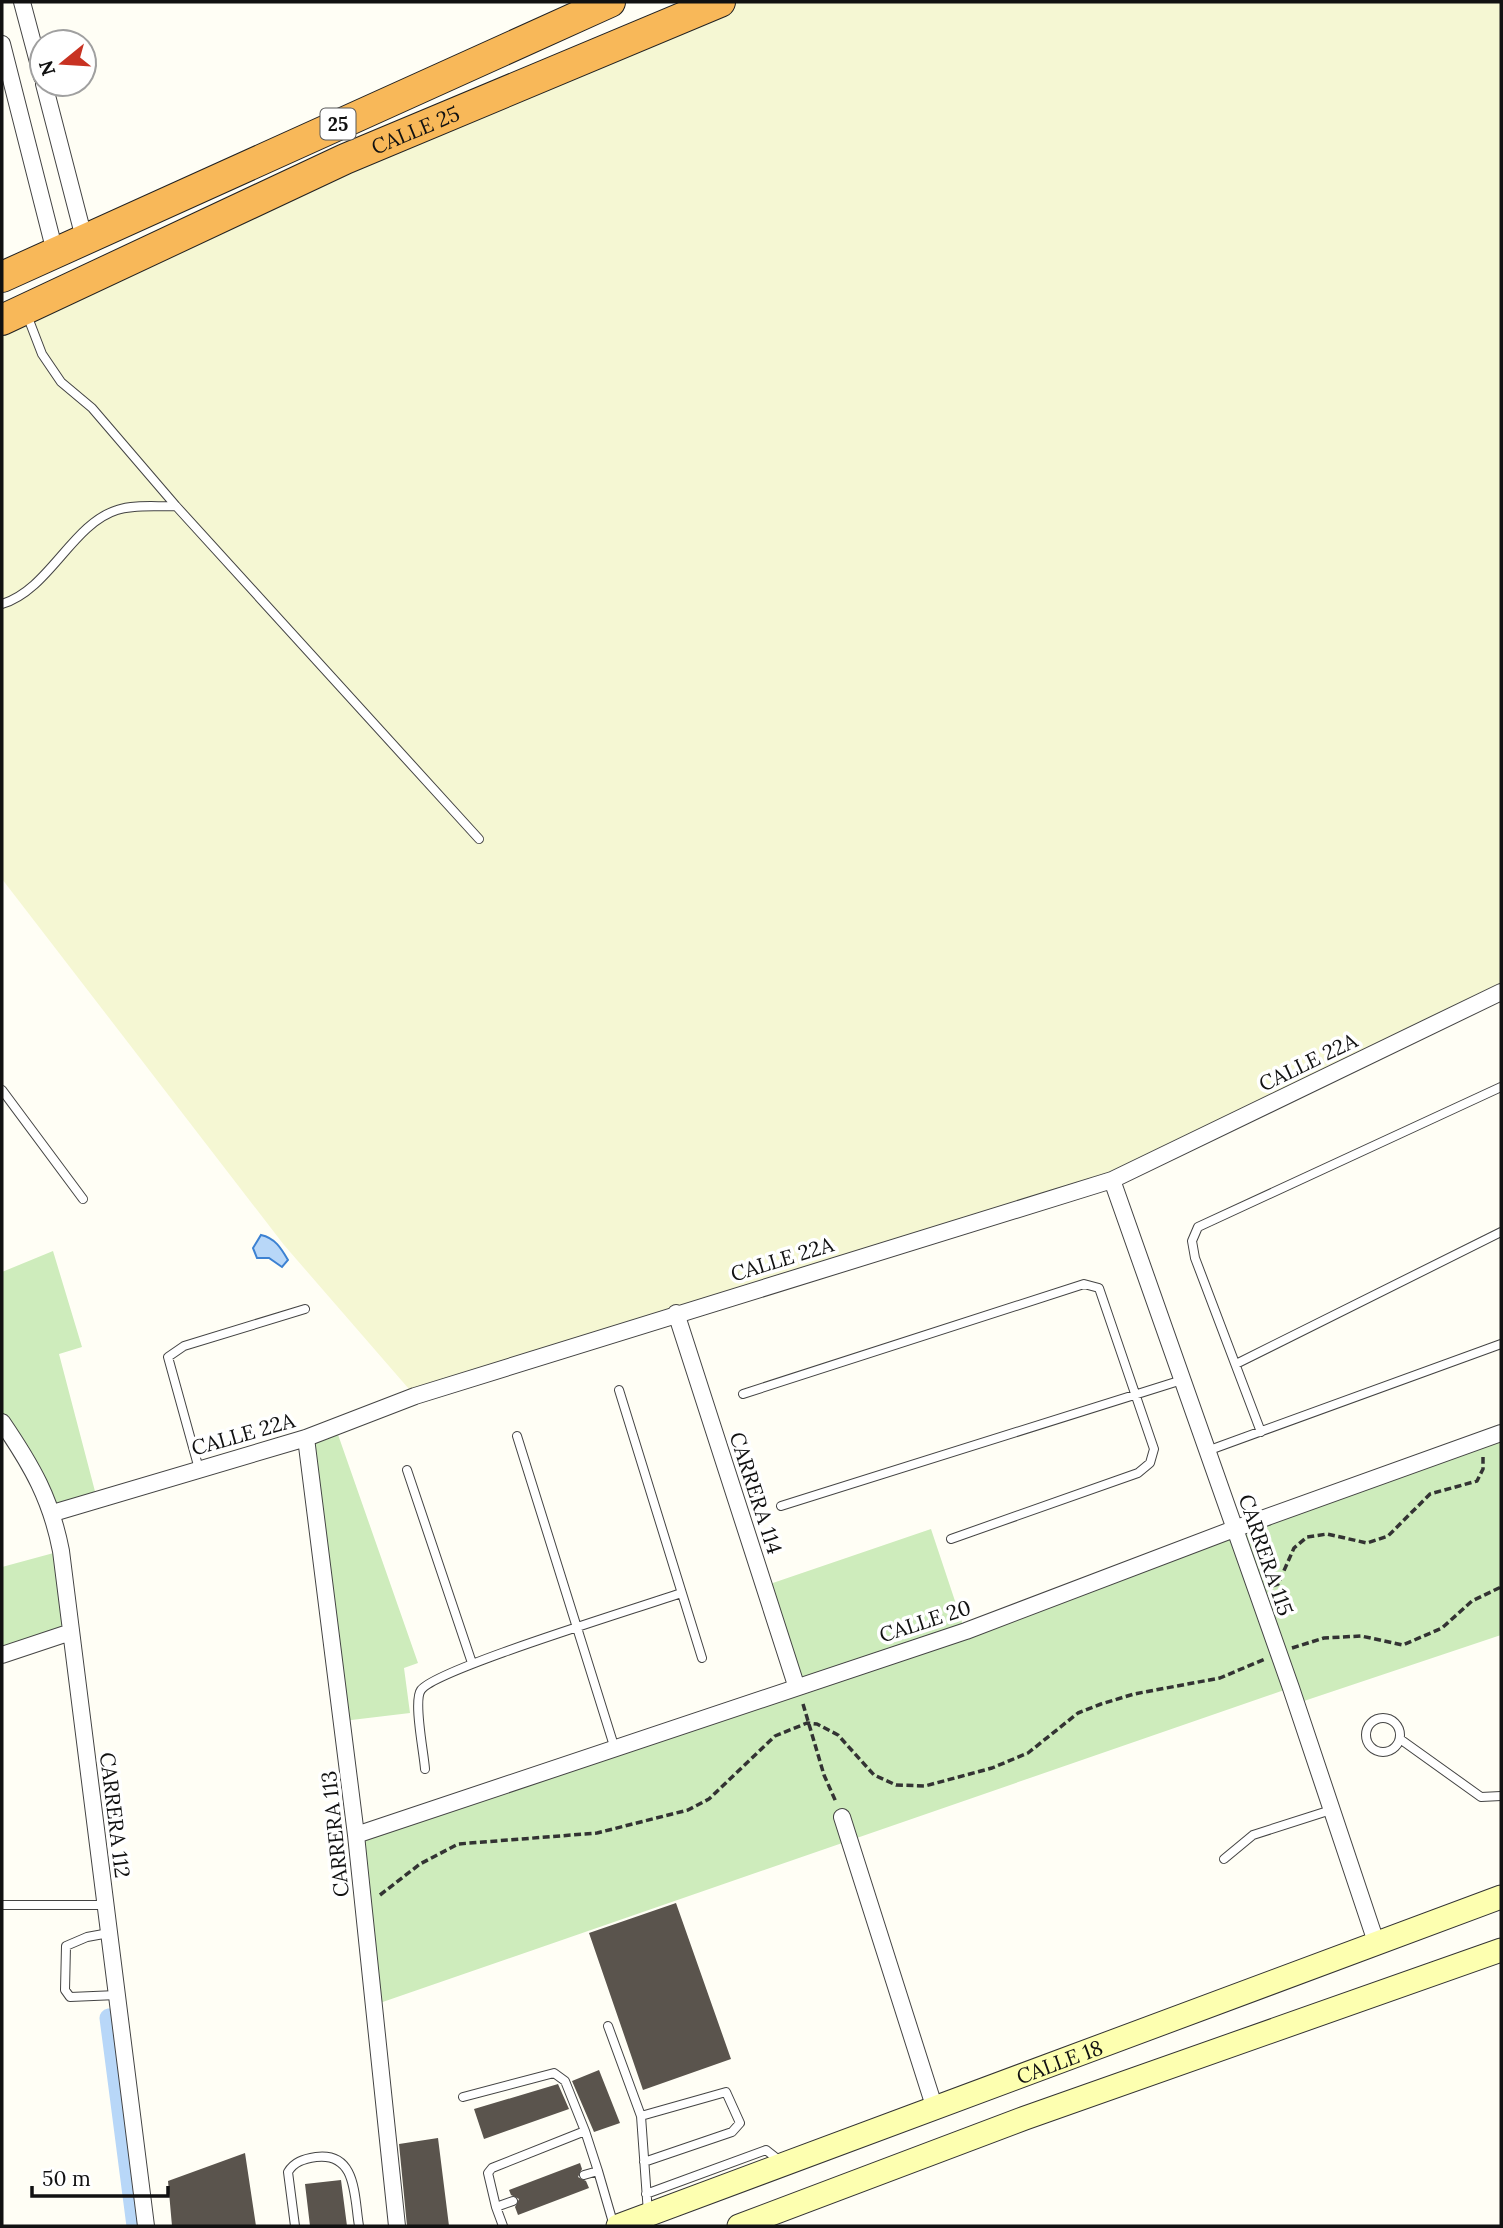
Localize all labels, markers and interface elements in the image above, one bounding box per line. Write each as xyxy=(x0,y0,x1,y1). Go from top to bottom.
north arrow xyxy=(28,28,98,98)
text: N xyxy=(33,57,61,79)
street label: CALLE 25 xyxy=(367,99,463,160)
road number: 25 xyxy=(320,108,356,140)
street label: CALLE 22A xyxy=(1254,1026,1362,1097)
street label: CALLE 22A xyxy=(727,1230,838,1287)
street label: CALLE 22A xyxy=(188,1406,299,1462)
street label: CARRERA 114 xyxy=(724,1429,788,1557)
street label: CARRERA 115 xyxy=(1233,1491,1299,1619)
street label: CALLE 20 xyxy=(876,1594,974,1648)
street label: CARRERA 112 xyxy=(94,1751,136,1879)
street label: CARRERA 113 xyxy=(315,1769,355,1899)
street label: CALLE 18 xyxy=(1012,2033,1106,2090)
scale bar xyxy=(32,2154,168,2198)
text: 50 m xyxy=(42,2165,91,2192)

